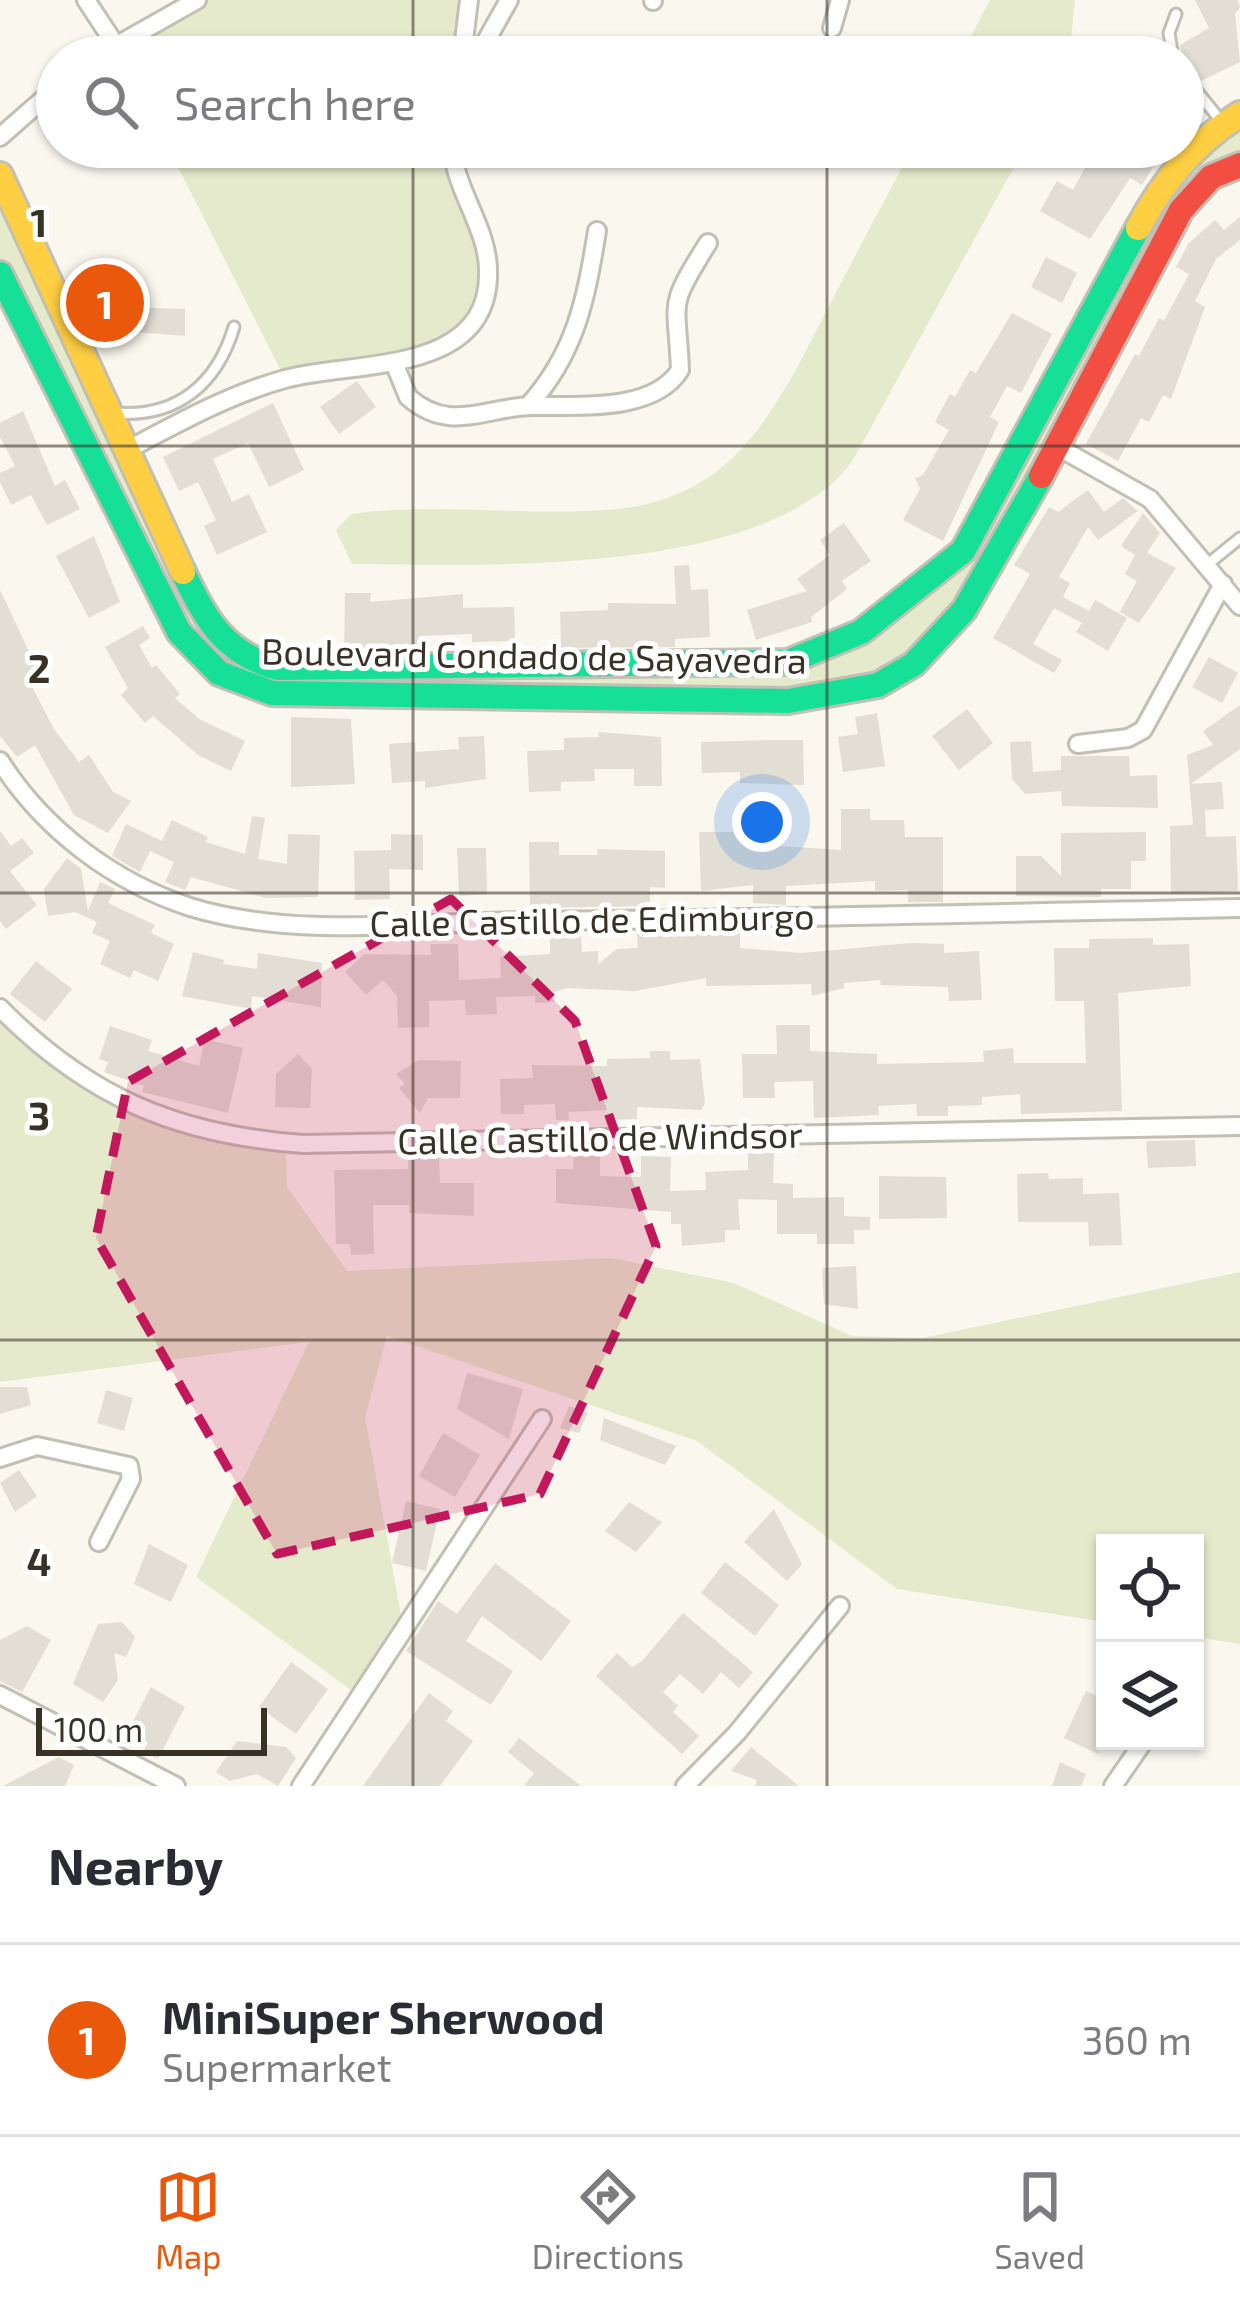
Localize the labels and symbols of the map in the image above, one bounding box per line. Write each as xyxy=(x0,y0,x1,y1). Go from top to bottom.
text: 1 xyxy=(31,198,47,245)
pin: 1 xyxy=(66,258,144,348)
street label: Boulevard Condado de Sayavedra xyxy=(261,628,807,681)
text: 2 xyxy=(28,644,50,691)
your location xyxy=(732,792,792,852)
street label: Calle Castillo de Edimburgo xyxy=(369,893,815,944)
text: 3 xyxy=(28,1091,50,1138)
street label: Calle Castillo de Windsor xyxy=(397,1111,803,1162)
text: 4 xyxy=(27,1537,51,1584)
scale bar xyxy=(36,1702,267,1755)

